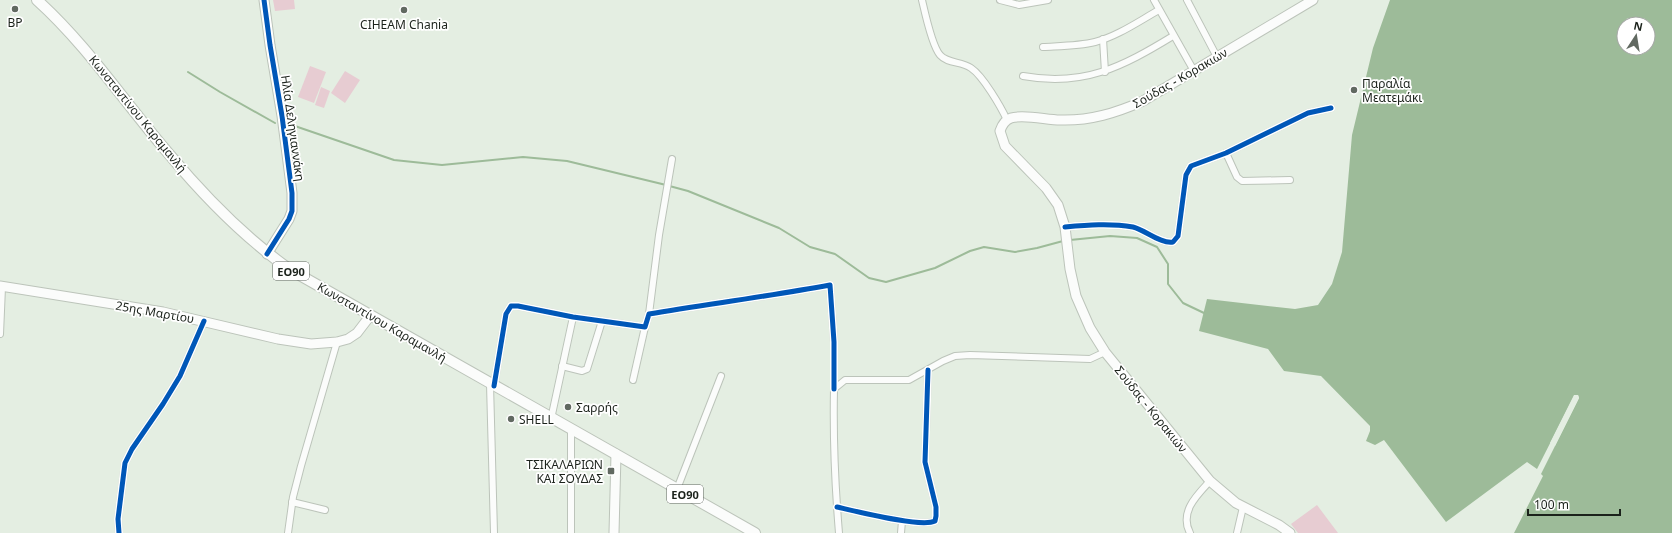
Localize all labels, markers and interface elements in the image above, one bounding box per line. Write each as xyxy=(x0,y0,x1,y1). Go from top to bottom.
marker: BP xyxy=(10,4,20,14)
marker: CIHEAM Chania xyxy=(399,5,409,15)
place label: BP xyxy=(7,14,23,31)
place label: CIHEAM Chania xyxy=(360,16,448,33)
north arrow xyxy=(1616,16,1656,56)
text: N xyxy=(1632,17,1644,34)
street label: Σούδας - Κορακιών xyxy=(1130,44,1230,112)
street label: Κωνσταντίνου Καραμανλή xyxy=(85,52,191,176)
street label: Ηλία Δεληγιαννάκη xyxy=(277,74,309,182)
place label: Παραλία Μεατεμάκι xyxy=(1362,75,1422,106)
marker: Παραλία Μεατεμάκι xyxy=(1349,85,1359,95)
road number: ΕΟ90 xyxy=(273,262,309,280)
street label: Κωνσταντίνου Καραμανλή xyxy=(314,278,450,366)
street label: 25ης Μαρτίου xyxy=(114,297,196,327)
street label: Σούδας - Κορακιών xyxy=(1111,362,1191,456)
place label: Σαρρής xyxy=(576,399,618,416)
marker: Σαρρής xyxy=(563,402,573,412)
place label: SHELL xyxy=(519,411,554,428)
marker: SHELL xyxy=(506,414,516,424)
place label: ΤΣΙΚΑΛΑΡΙΩΝ ΚΑΙ ΣΟΥΔΑΣ xyxy=(526,456,603,487)
marker: ΤΣΙΚΑΛΑΡΙΩΝ ΚΑΙ ΣΟΥΔΑΣ xyxy=(606,466,616,476)
road number: ΕΟ90 xyxy=(667,485,703,503)
scale bar xyxy=(1528,491,1620,517)
text: 100 m xyxy=(1534,496,1569,513)

